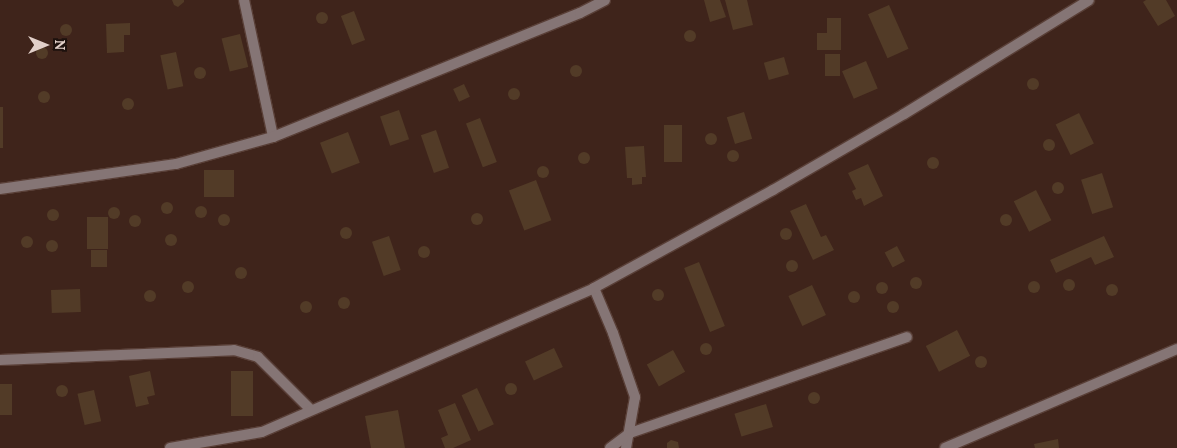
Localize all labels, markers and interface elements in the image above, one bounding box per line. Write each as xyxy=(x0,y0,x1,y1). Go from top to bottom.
north arrow xyxy=(20,20,70,70)
text: N xyxy=(51,40,69,50)

